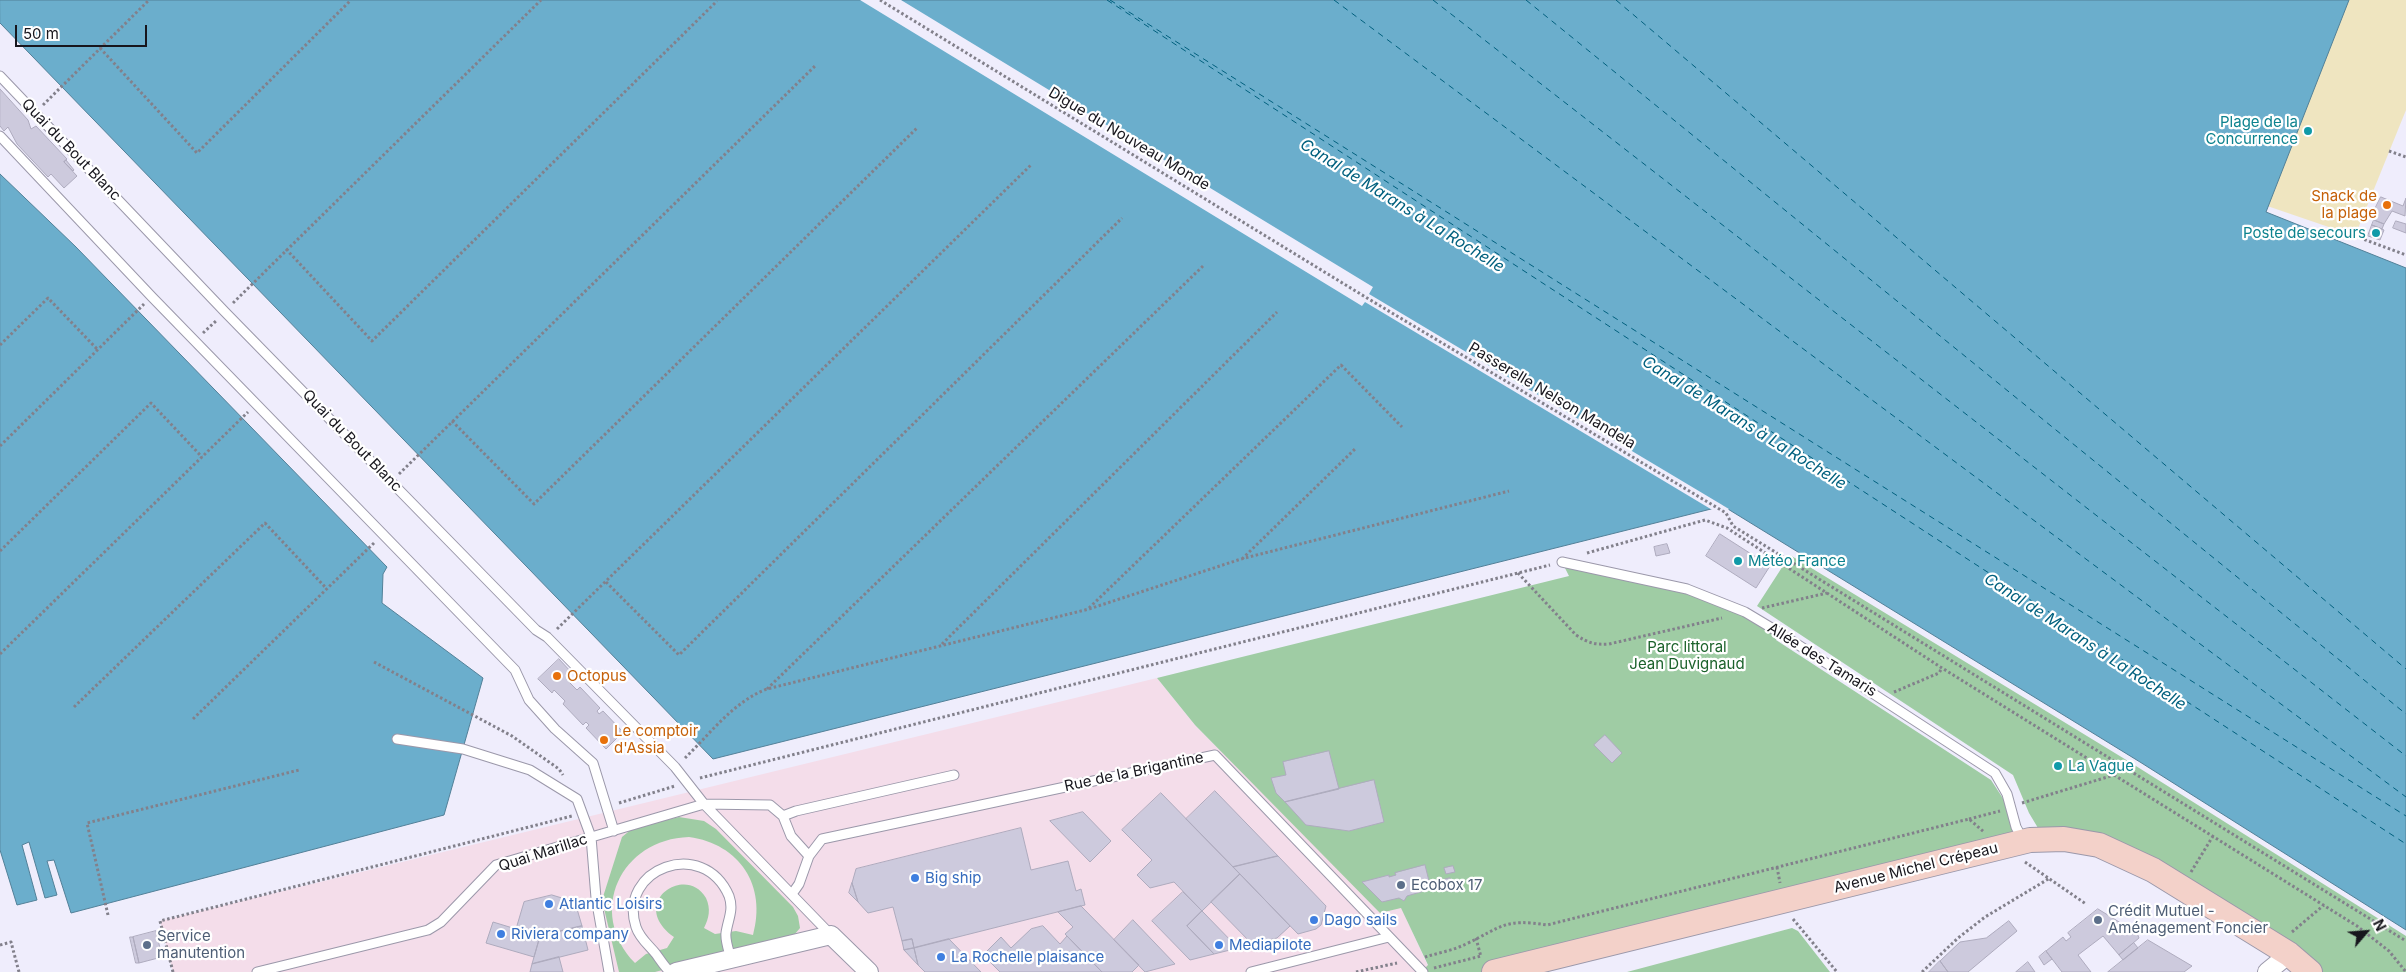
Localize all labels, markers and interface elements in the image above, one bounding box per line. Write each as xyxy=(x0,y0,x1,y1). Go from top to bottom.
scale bar xyxy=(18,15,150,47)
text: 50 m xyxy=(23,24,59,43)
street label: Digue du Nouveau Monde xyxy=(1045,84,1213,194)
street label: Quai du Bout Blanc xyxy=(18,95,124,205)
place label: Plage de la Concurrence xyxy=(2206,113,2298,148)
marker: Plage de la Concurrence xyxy=(2302,125,2314,137)
water label: Canal de Marans à La Rochelle xyxy=(1296,135,1508,277)
place label: Snack de la plage xyxy=(2311,187,2377,222)
marker: Snack de la plage xyxy=(2381,199,2393,211)
place label: Poste de secours xyxy=(2243,224,2366,242)
marker: Poste de secours xyxy=(2370,227,2382,239)
street label: Passerelle Nelson Mandela xyxy=(1465,339,1639,453)
water label: Canal de Marans à La Rochelle xyxy=(1638,352,1850,494)
street label: Quai du Bout Blanc xyxy=(299,386,405,496)
place label: Météo France xyxy=(1748,552,1846,570)
marker: Météo France xyxy=(1732,555,1744,567)
water label: Canal de Marans à La Rochelle xyxy=(1980,569,2190,715)
street label: Allée des Tamaris xyxy=(1764,619,1880,701)
park label: Parc littoral Jean Duvignaud xyxy=(1629,638,1745,673)
place label: Octopus xyxy=(567,667,627,685)
marker: Octopus xyxy=(551,670,563,682)
place label: Le comptoir d'Assia xyxy=(614,722,698,757)
marker: Le comptoir d'Assia xyxy=(598,734,610,746)
street label: Rue de la Brigantine xyxy=(1063,748,1205,796)
place label: La Vague xyxy=(2068,757,2134,775)
marker: La Vague xyxy=(2052,760,2064,772)
street label: Quai Marillac xyxy=(496,830,590,876)
street label: Avenue Michel Crépeau xyxy=(1832,839,2000,897)
place label: Big ship xyxy=(925,869,981,887)
marker: Big ship xyxy=(909,872,921,884)
place label: Ecobox 17 xyxy=(1411,876,1482,894)
marker: Ecobox 17 xyxy=(1395,879,1407,891)
place label: Atlantic Loisirs xyxy=(559,895,662,913)
marker: Atlantic Loisirs xyxy=(543,898,555,910)
place label: Crédit Mutuel - Aménagement Foncier xyxy=(2108,902,2268,937)
north arrow xyxy=(2341,907,2391,957)
place label: Dago sails xyxy=(1324,911,1397,929)
marker: Dago sails xyxy=(1308,914,1320,926)
marker: Crédit Mutuel - Aménagement Foncier xyxy=(2092,914,2104,926)
text: N xyxy=(2370,916,2390,934)
place label: Riviera company xyxy=(511,925,629,943)
place label: Service manutention xyxy=(157,927,245,962)
marker: Riviera company xyxy=(495,928,507,940)
place label: Mediapilote xyxy=(1229,936,1311,954)
marker: Service manutention xyxy=(141,939,153,951)
marker: Mediapilote xyxy=(1213,939,1225,951)
place label: La Rochelle plaisance xyxy=(951,948,1104,966)
marker: La Rochelle plaisance xyxy=(935,951,947,963)

